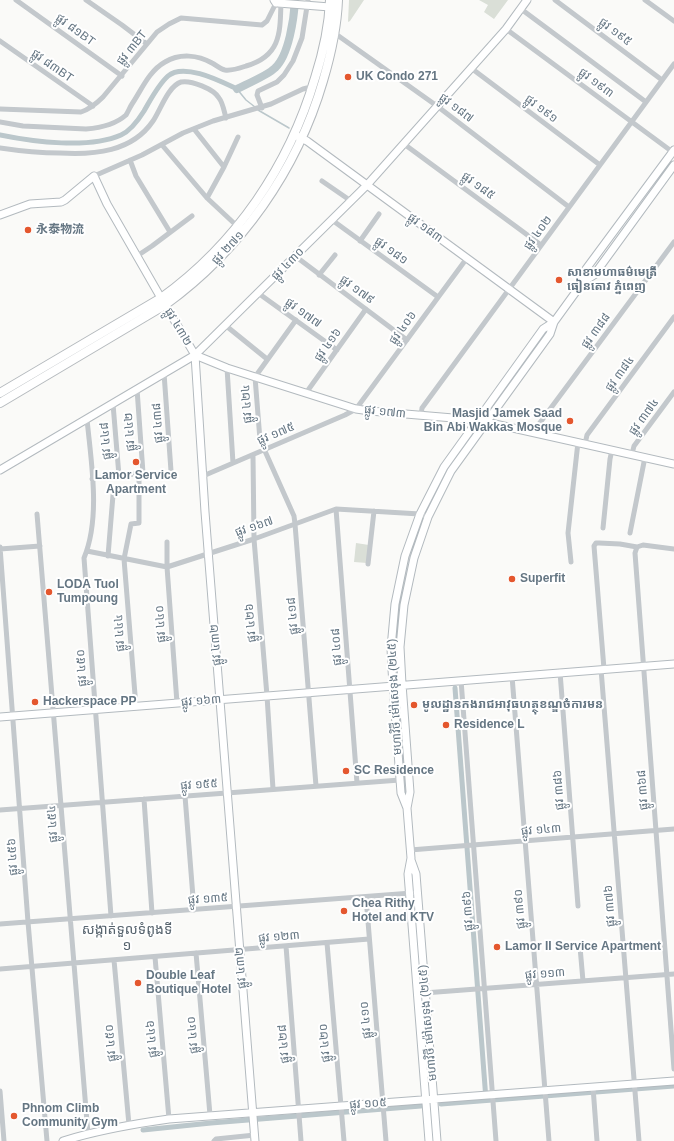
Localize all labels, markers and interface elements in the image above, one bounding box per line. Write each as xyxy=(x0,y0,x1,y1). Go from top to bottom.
street label: ផ្លូវ ៨១BT xyxy=(52,11,98,49)
street label: ផ្លូវ ១៩៥ xyxy=(596,15,634,49)
street label: ផ្លូវ ៣BT xyxy=(114,28,150,68)
street label: ផ្លូវ ៨៣BT xyxy=(28,46,76,86)
street label: ផ្លូវ ១៩៣ xyxy=(576,65,616,101)
place label: UK Condo 271 xyxy=(356,70,438,84)
marker: UK Condo 271 xyxy=(343,72,353,82)
street label: ផ្លូវ ១៨៧ xyxy=(436,90,476,126)
street label: ផ្លូវ ១៩១ xyxy=(522,92,560,126)
street label: ផ្លូវ ១៨៥ xyxy=(459,169,497,203)
street label: ផ្លូវ ១៨៣ xyxy=(404,210,446,246)
street label: ផ្លូវ ៤០២ xyxy=(521,213,555,253)
place label: 永泰物流 xyxy=(36,223,84,237)
marker: 永泰物流 xyxy=(23,225,33,235)
street label: ផ្លូវ ២៧១ xyxy=(209,228,247,268)
street label: ផ្លូវ ១៨១ xyxy=(372,234,410,268)
street label: ផ្លូវ ៤៣០ xyxy=(269,245,307,283)
place label: សាខាមហាធម៌មេត្រី ធៀនតោវ ភ្នំពេញ xyxy=(567,266,657,294)
street label: ផ្លូវ ១៧៩ xyxy=(337,273,377,307)
marker: សាខាមហាធម៌មេត្រី ធៀនតោវ ភ្នំពេញ xyxy=(554,275,564,285)
street label: ផ្លូវ ១៧៧ xyxy=(282,295,324,331)
street label: ផ្លូវ ៤៣២ xyxy=(161,305,195,349)
street label: ផ្លូវ ៤០៦ xyxy=(386,309,420,347)
street label: ផ្លូវ ៣៨៨ xyxy=(578,310,614,352)
street label: ផ្លូវ ៤១៦ xyxy=(311,325,345,365)
street label: ផ្លូវ ៣៨៤ xyxy=(602,353,638,395)
street label: ផ្លូវ ៤២៤ xyxy=(238,384,256,424)
street label: ផ្លូវ ៣៧៤ xyxy=(626,396,662,438)
street label: ផ្លូវ ៤៣៨ xyxy=(149,402,167,444)
street label: ផ្លូវ ១៧៣ xyxy=(363,403,407,421)
place label: Masjid Jamek Saad Bin Abi Wakkas Mosque xyxy=(424,407,562,435)
street label: ផ្លូវ ៤៤២ xyxy=(121,412,139,452)
marker: Masjid Jamek Saad Bin Abi Wakkas Mosque xyxy=(565,416,575,426)
street label: ផ្លូវ ១៧៥ xyxy=(255,420,297,448)
street label: ផ្លូវ ៤៤៨ xyxy=(97,422,115,460)
marker: Lamor Service Apartment xyxy=(131,457,141,467)
place label: Lamor Service Apartment xyxy=(95,469,177,497)
street label: ផ្លូវ ១៦៧ xyxy=(233,514,275,540)
place label: Superfit xyxy=(520,572,565,586)
marker: Superfit xyxy=(507,574,517,584)
place label: LODA Tuol Tumpoung xyxy=(57,578,119,606)
marker: LODA Tuol Tumpoung xyxy=(44,587,54,597)
street label: ផ្លូវ ៤១៨ xyxy=(284,597,302,635)
street label: ផ្លូវ ៤២៦ xyxy=(242,603,260,643)
street label: ផ្លូវ ៤៤០ xyxy=(153,605,169,643)
street label: ផ្លូវ ៤៤៤ xyxy=(112,614,128,652)
street label: ផ្លូវ ៤៣២ xyxy=(207,624,225,666)
street label: ផ្លូវ ៤០៨ xyxy=(329,628,345,666)
street label: មហាវិថី ម៉ៅសេទុង (២៤៥) xyxy=(385,638,405,756)
street label: ផ្លូវ ៤៥០ xyxy=(74,649,90,687)
street label: ផ្លូវ ១៦៣ xyxy=(180,692,222,710)
place label: Hackerspace PP xyxy=(43,695,136,709)
marker: Hackerspace PP xyxy=(30,697,40,707)
place label: មូលដ្ឋានកងរាជអាវុធហត្ថុខណ្ឌចំការមន xyxy=(422,698,603,712)
marker: មូលដ្ឋានកងរាជអាវុធហត្ថុខណ្ឌចំការមន xyxy=(409,700,419,710)
place label: Residence L xyxy=(454,718,525,732)
marker: Residence L xyxy=(441,720,451,730)
place label: SC Residence xyxy=(354,764,434,778)
marker: SC Residence xyxy=(341,766,351,776)
street label: ផ្លូវ ៣៨៦ xyxy=(550,769,568,811)
street label: ផ្លូវ ៣៦៨ xyxy=(634,769,652,811)
street label: ផ្លូវ ១៥៥ xyxy=(180,777,218,793)
street label: ផ្លូវ ៤៥៤ xyxy=(45,805,61,843)
street label: ផ្លូវ ១៤៣ xyxy=(520,821,562,839)
street label: ផ្លូវ ៤៥៦ xyxy=(5,838,21,876)
street label: ផ្លូវ ៣៧៦ xyxy=(601,884,619,928)
street label: ផ្លូវ ៣៩០ xyxy=(511,888,529,930)
street label: ផ្លូវ ១៣៥ xyxy=(187,890,229,908)
street label: ផ្លូវ ៣៩៦ xyxy=(459,890,477,932)
place label: Chea Rithy Hotel and KTV xyxy=(352,897,434,925)
marker: Chea Rithy Hotel and KTV xyxy=(339,906,349,916)
district label: សង្កាត់ទួលទំពូងទី ១ xyxy=(82,922,172,954)
street label: ផ្លូវ ១២៣ xyxy=(258,928,300,946)
place label: Lamor II Service Apartment xyxy=(505,940,661,954)
marker: Lamor II Service Apartment xyxy=(492,942,502,952)
street label: ផ្លូវ ៤៣២ xyxy=(232,947,250,989)
street label: មហាវិថី ម៉ៅសេទុង (២៤៥) xyxy=(416,964,440,1082)
street label: ផ្លូវ ១១៣ xyxy=(524,965,566,983)
place label: Double Leaf Boutique Hotel xyxy=(146,969,231,997)
marker: Double Leaf Boutique Hotel xyxy=(133,978,143,988)
street label: ផ្លូវ ៤១០ xyxy=(357,1001,375,1039)
street label: ផ្លូវ ៤៤០ xyxy=(184,1016,202,1054)
street label: ផ្លូវ ៤៤៦ xyxy=(143,1020,161,1058)
street label: ផ្លូវ ៤២០ xyxy=(316,1023,334,1063)
street label: ផ្លូវ ៤៥០ xyxy=(102,1024,120,1062)
street label: ផ្លូវ ៤២៨ xyxy=(275,1024,293,1064)
street label: ផ្លូវ ១០៥ xyxy=(349,1096,387,1112)
place label: Phnom Climb Community Gym xyxy=(22,1102,118,1130)
marker: Phnom Climb Community Gym xyxy=(9,1111,19,1121)

